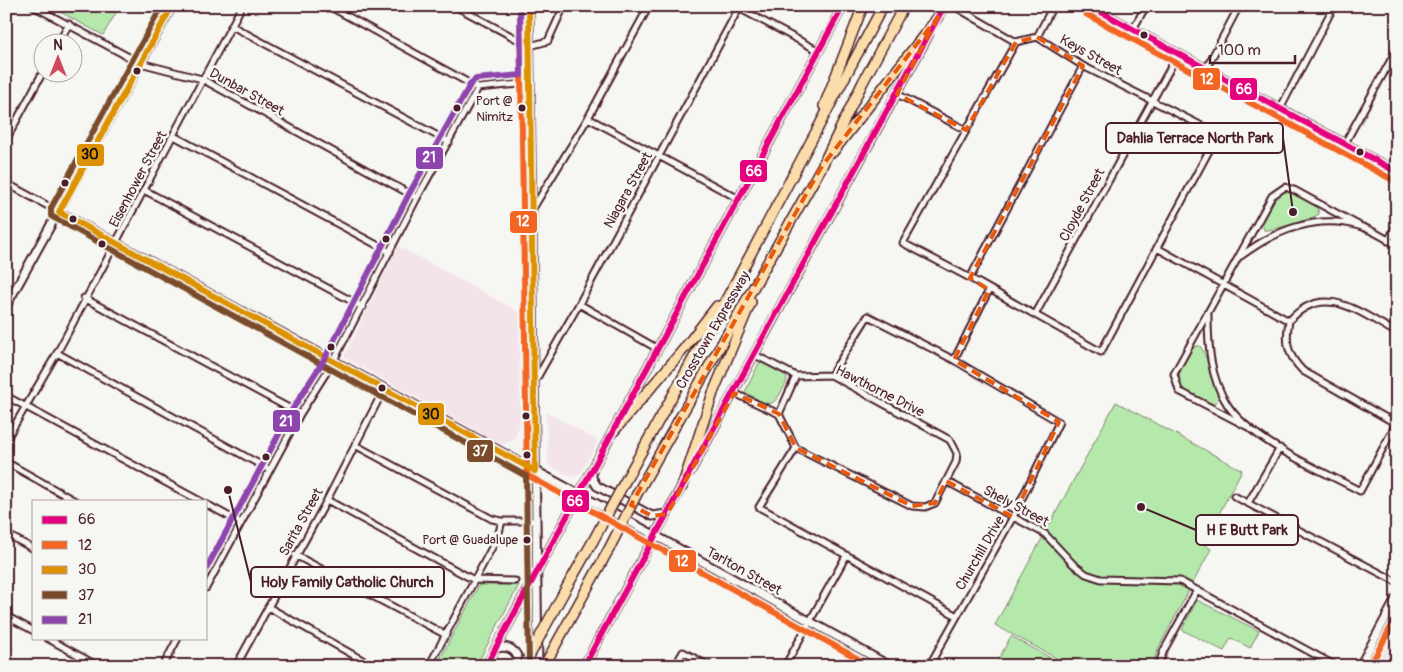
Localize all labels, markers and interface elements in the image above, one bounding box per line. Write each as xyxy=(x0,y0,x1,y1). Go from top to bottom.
unlabelled marker xyxy=(1139,30,1149,40)
street label: Keys Street xyxy=(1057,31,1125,79)
north arrow xyxy=(32,32,82,82)
scale bar xyxy=(1210,32,1296,64)
text: N xyxy=(53,37,63,54)
text: 100 m xyxy=(1218,41,1261,60)
street label: Dunbar Street xyxy=(207,64,288,120)
unlabelled marker xyxy=(132,66,142,76)
line badge: 12 xyxy=(1192,67,1221,91)
text: 12 xyxy=(1200,71,1214,88)
line badge: 66 xyxy=(1229,77,1258,101)
text: 66 xyxy=(1236,81,1252,98)
place label: Port @ Nimitz xyxy=(476,93,513,125)
unlabelled marker xyxy=(452,103,462,113)
marker: Port @ Nimitz xyxy=(517,103,527,113)
callout: Dahlia Terrace North Park xyxy=(1106,123,1283,153)
street label: Eisenhower Street xyxy=(105,128,171,230)
text: Dahlia Terrace North Park xyxy=(1117,129,1274,148)
line badge: 30 xyxy=(76,143,105,167)
text: 30 xyxy=(81,146,99,163)
line badge: 21 xyxy=(415,146,444,170)
unlabelled marker xyxy=(1355,147,1365,157)
text: 21 xyxy=(422,149,436,166)
street label: Niagara Street xyxy=(600,149,656,231)
line badge: 66 xyxy=(739,159,768,183)
text: 66 xyxy=(746,163,762,180)
street label: Cloyde Street xyxy=(1056,165,1109,244)
unlabelled marker xyxy=(60,178,70,188)
line badge: 12 xyxy=(509,210,538,234)
text: 12 xyxy=(516,213,530,230)
unlabelled marker xyxy=(68,214,78,224)
unlabelled marker xyxy=(381,234,391,244)
unlabelled marker xyxy=(97,239,107,249)
street label: Crosstown Expressway xyxy=(672,268,754,392)
unlabelled marker xyxy=(326,342,336,352)
street label: Hawthorne Drive xyxy=(833,361,927,421)
unlabelled marker xyxy=(377,383,387,393)
line badge: 30 xyxy=(417,402,445,426)
text: 30 xyxy=(422,406,440,423)
line badge: 21 xyxy=(272,409,301,433)
unlabelled marker xyxy=(521,411,531,421)
text: 21 xyxy=(279,413,293,430)
line badge: 37 xyxy=(466,439,494,463)
text: 37 xyxy=(472,443,488,460)
unlabelled marker xyxy=(522,450,532,460)
unlabelled marker xyxy=(261,452,271,462)
street label: Shely Street xyxy=(980,482,1052,531)
street label: Sarita Street xyxy=(275,485,327,559)
line badge: 66 xyxy=(561,489,590,513)
text: 66 xyxy=(567,493,583,510)
legend xyxy=(32,500,208,640)
text: 66 xyxy=(78,510,95,529)
street label: Churchill Drive xyxy=(952,513,1008,593)
callout: H E Butt Park xyxy=(1196,515,1298,545)
text: H E Butt Park xyxy=(1206,521,1288,540)
place label: Port @ Guadalupe xyxy=(422,532,519,548)
marker: Port @ Guadalupe xyxy=(522,535,532,545)
text: 12 xyxy=(78,536,92,555)
street label: Tarlton Street xyxy=(703,543,785,599)
line badge: 12 xyxy=(668,549,697,573)
text: 12 xyxy=(675,553,689,570)
text: 30 xyxy=(78,560,97,579)
callout: Holy Family Catholic Church xyxy=(251,567,444,597)
text: Holy Family Catholic Church xyxy=(261,573,433,592)
text: 37 xyxy=(78,586,94,605)
text: 21 xyxy=(78,610,92,629)

